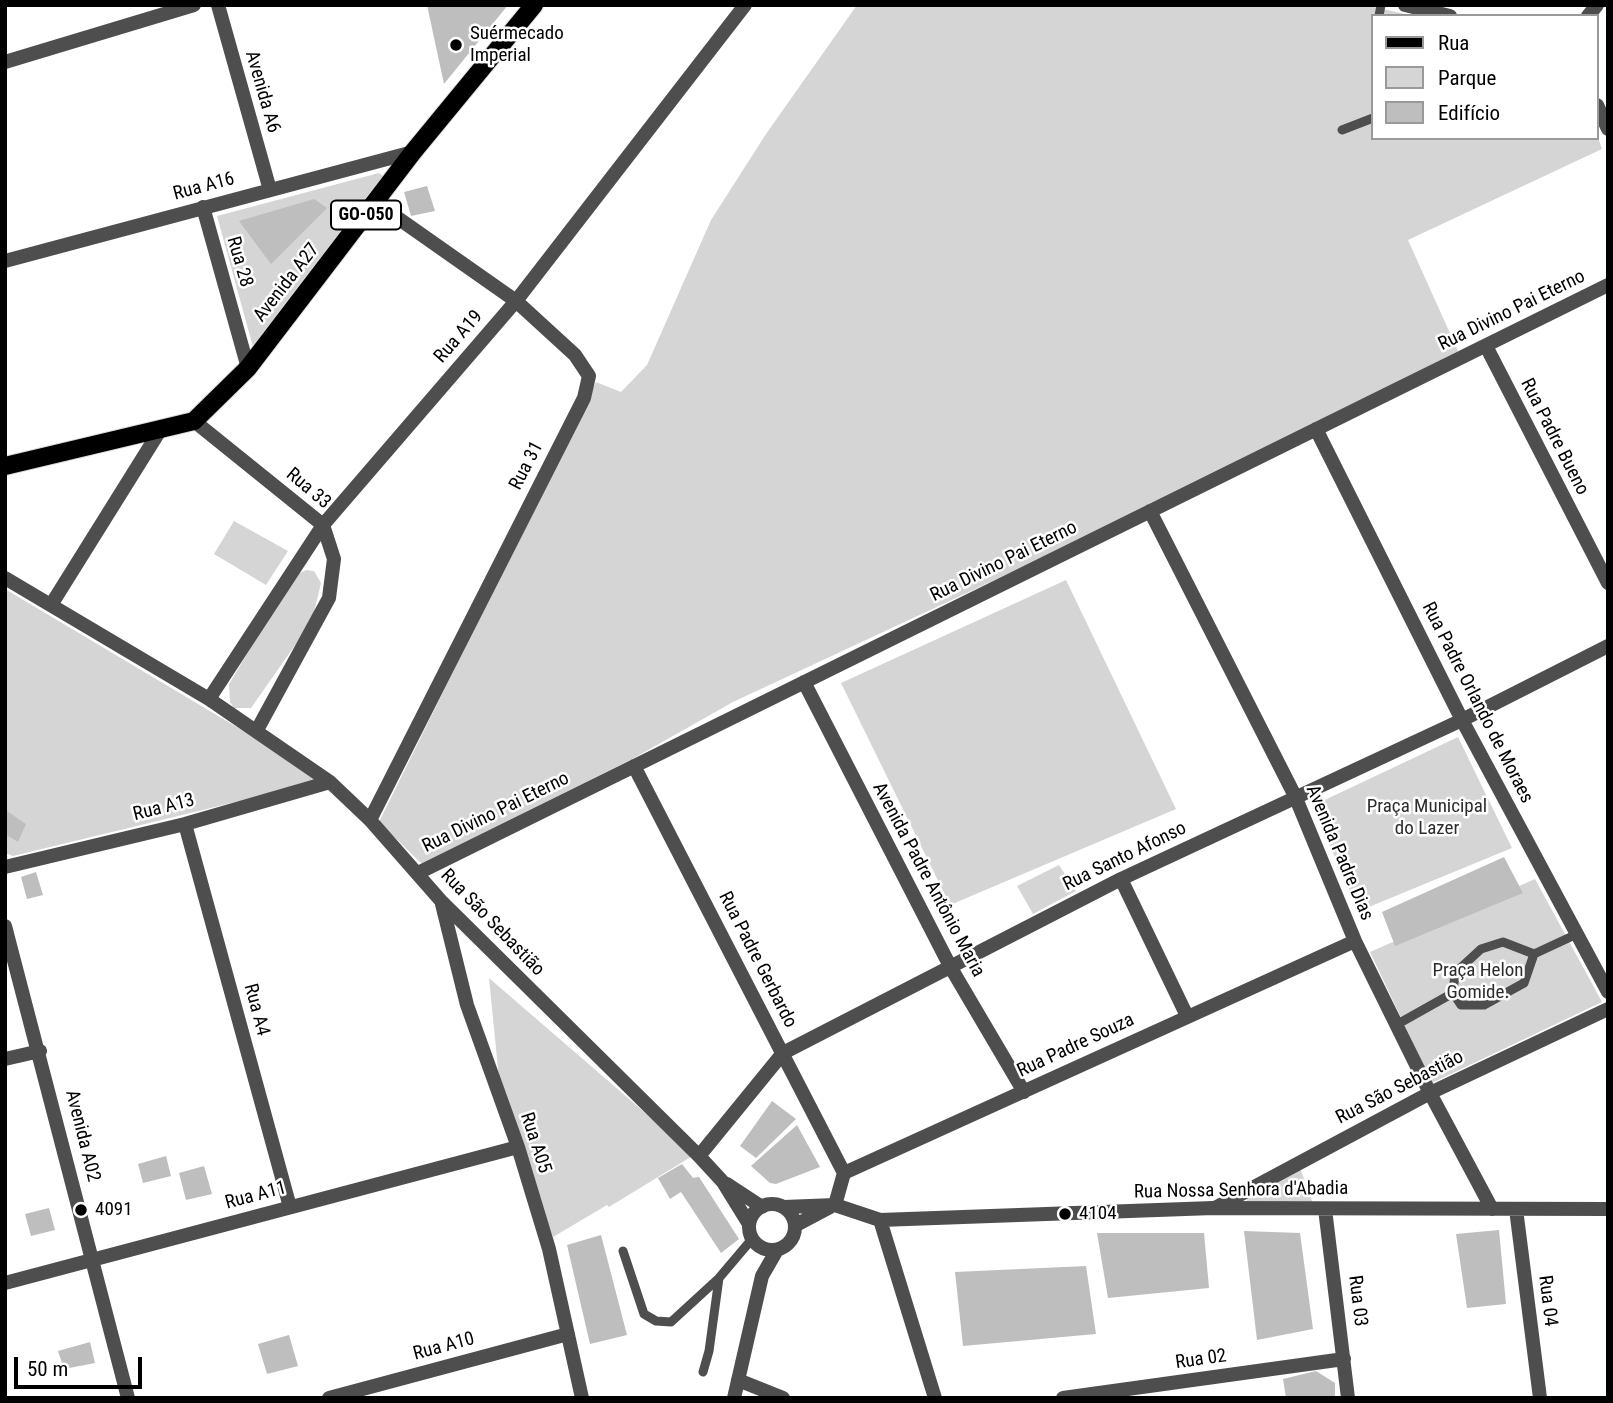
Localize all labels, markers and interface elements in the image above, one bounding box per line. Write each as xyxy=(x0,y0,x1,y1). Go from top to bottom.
legend xyxy=(1372,14,1599,140)
place label: Suérmecado Imperial xyxy=(470,23,564,67)
text: Rua xyxy=(1438,31,1469,55)
marker: Suérmecado Imperial xyxy=(448,37,464,53)
street label: Avenida A6 xyxy=(239,48,285,136)
text: Parque xyxy=(1438,66,1496,90)
text: Edifício xyxy=(1438,101,1500,125)
street label: Rua A16 xyxy=(171,168,237,206)
road number: GO-050 xyxy=(331,200,401,230)
street label: Rua 28 xyxy=(221,234,257,290)
street label: Avenida A27 xyxy=(249,239,325,327)
street label: Rua Divino Pai Eterno xyxy=(1435,266,1589,356)
street label: Rua A19 xyxy=(430,306,488,368)
street label: Rua Padre Bueno xyxy=(1515,375,1593,499)
street label: Rua 31 xyxy=(505,438,549,494)
street label: Rua 33 xyxy=(281,464,335,514)
street label: Rua Divino Pai Eterno xyxy=(927,517,1081,607)
street label: Rua Padre Orlando de Moraes xyxy=(1416,599,1538,807)
street label: Rua Divino Pai Eterno xyxy=(419,768,573,858)
street label: Avenida Padre Antônio Maria xyxy=(867,779,989,981)
street label: Avenida Padre Dias xyxy=(1300,782,1378,924)
street label: Rua A13 xyxy=(131,789,197,827)
park label: Praça Municipal do Lazer xyxy=(1367,796,1487,840)
street label: Rua Santo Afonso xyxy=(1060,817,1190,897)
street label: Rua São Sebastião xyxy=(435,865,549,981)
street label: Rua Padre Gerbardo xyxy=(713,888,801,1032)
park label: Praça Helon Gomide. xyxy=(1432,960,1524,1004)
street label: Rua A4 xyxy=(238,981,274,1039)
street label: Rua Padre Souza xyxy=(1014,1009,1138,1083)
street label: Rua São Sebastião xyxy=(1332,1046,1468,1130)
street label: Avenida A02 xyxy=(60,1088,104,1184)
street label: Rua A05 xyxy=(515,1110,555,1176)
street label: Rua A11 xyxy=(223,1177,289,1215)
street label: Rua Nossa Senhora d'Abadia xyxy=(1134,1178,1348,1204)
place label: 4091 xyxy=(95,1199,133,1221)
marker: 4091 xyxy=(73,1202,89,1218)
place label: 4104 xyxy=(1079,1203,1117,1225)
marker: 4104 xyxy=(1057,1206,1073,1222)
street label: Rua 03 xyxy=(1343,1274,1371,1328)
street label: Rua 04 xyxy=(1533,1274,1561,1328)
street label: Rua A10 xyxy=(411,1328,477,1366)
scale bar xyxy=(18,1344,145,1388)
street label: Rua 02 xyxy=(1174,1345,1228,1375)
text: 50 m xyxy=(27,1357,68,1381)

